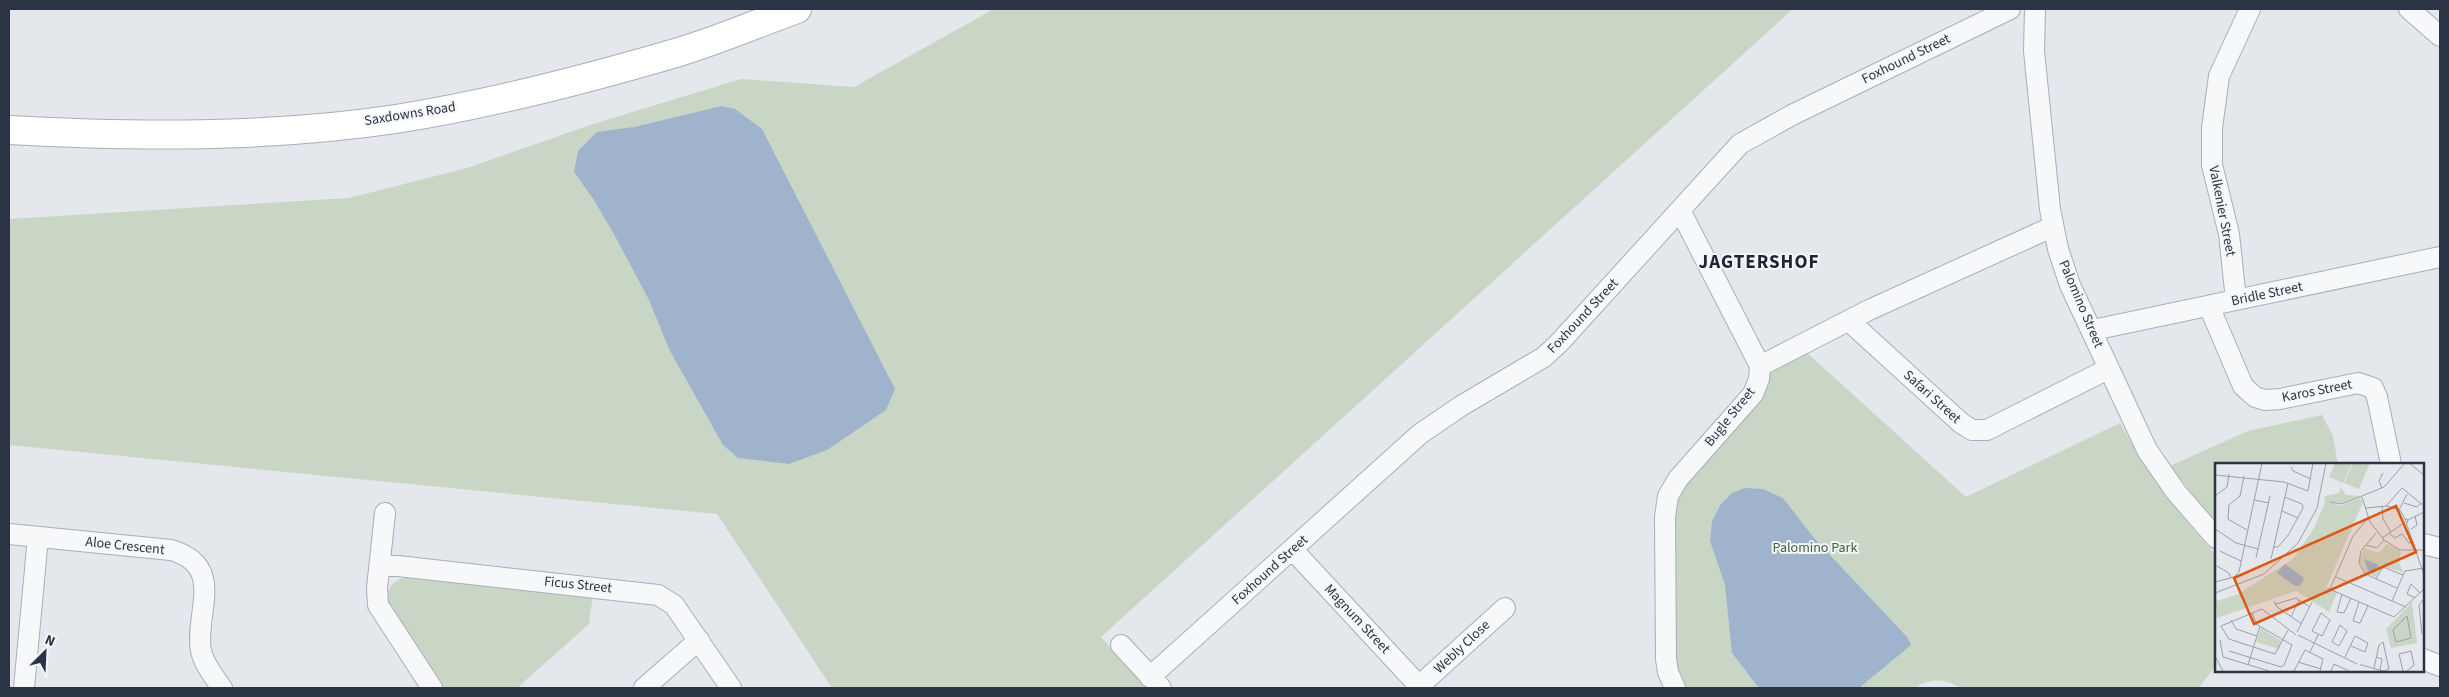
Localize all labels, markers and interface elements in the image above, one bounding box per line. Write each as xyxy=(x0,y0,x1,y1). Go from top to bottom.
street label: Foxhound Street xyxy=(1858,29,1954,89)
street label: Saxdowns Road xyxy=(363,97,457,131)
street label: Valkenier Street xyxy=(2203,164,2241,258)
district label: JAGTERSHOF xyxy=(1699,249,1819,276)
street label: Palomino Street xyxy=(2053,257,2109,351)
street label: Foxhound Street xyxy=(1543,274,1623,358)
street label: Bridle Street xyxy=(2229,277,2305,311)
street label: Safari Street xyxy=(1899,366,1965,429)
street label: Karos Street xyxy=(2280,374,2354,408)
street label: Bugle Street xyxy=(1700,383,1760,451)
inset map xyxy=(2215,463,2424,672)
street label: Foxhound Street xyxy=(1227,530,1313,610)
street label: Aloe Crescent xyxy=(84,532,166,560)
park label: Palomino Park xyxy=(1773,538,1857,558)
street label: Ficus Street xyxy=(543,571,613,599)
street label: Magnum Street xyxy=(1319,580,1395,659)
street label: Webly Close xyxy=(1429,616,1495,678)
north arrow xyxy=(20,627,70,677)
text: N xyxy=(42,630,58,652)

